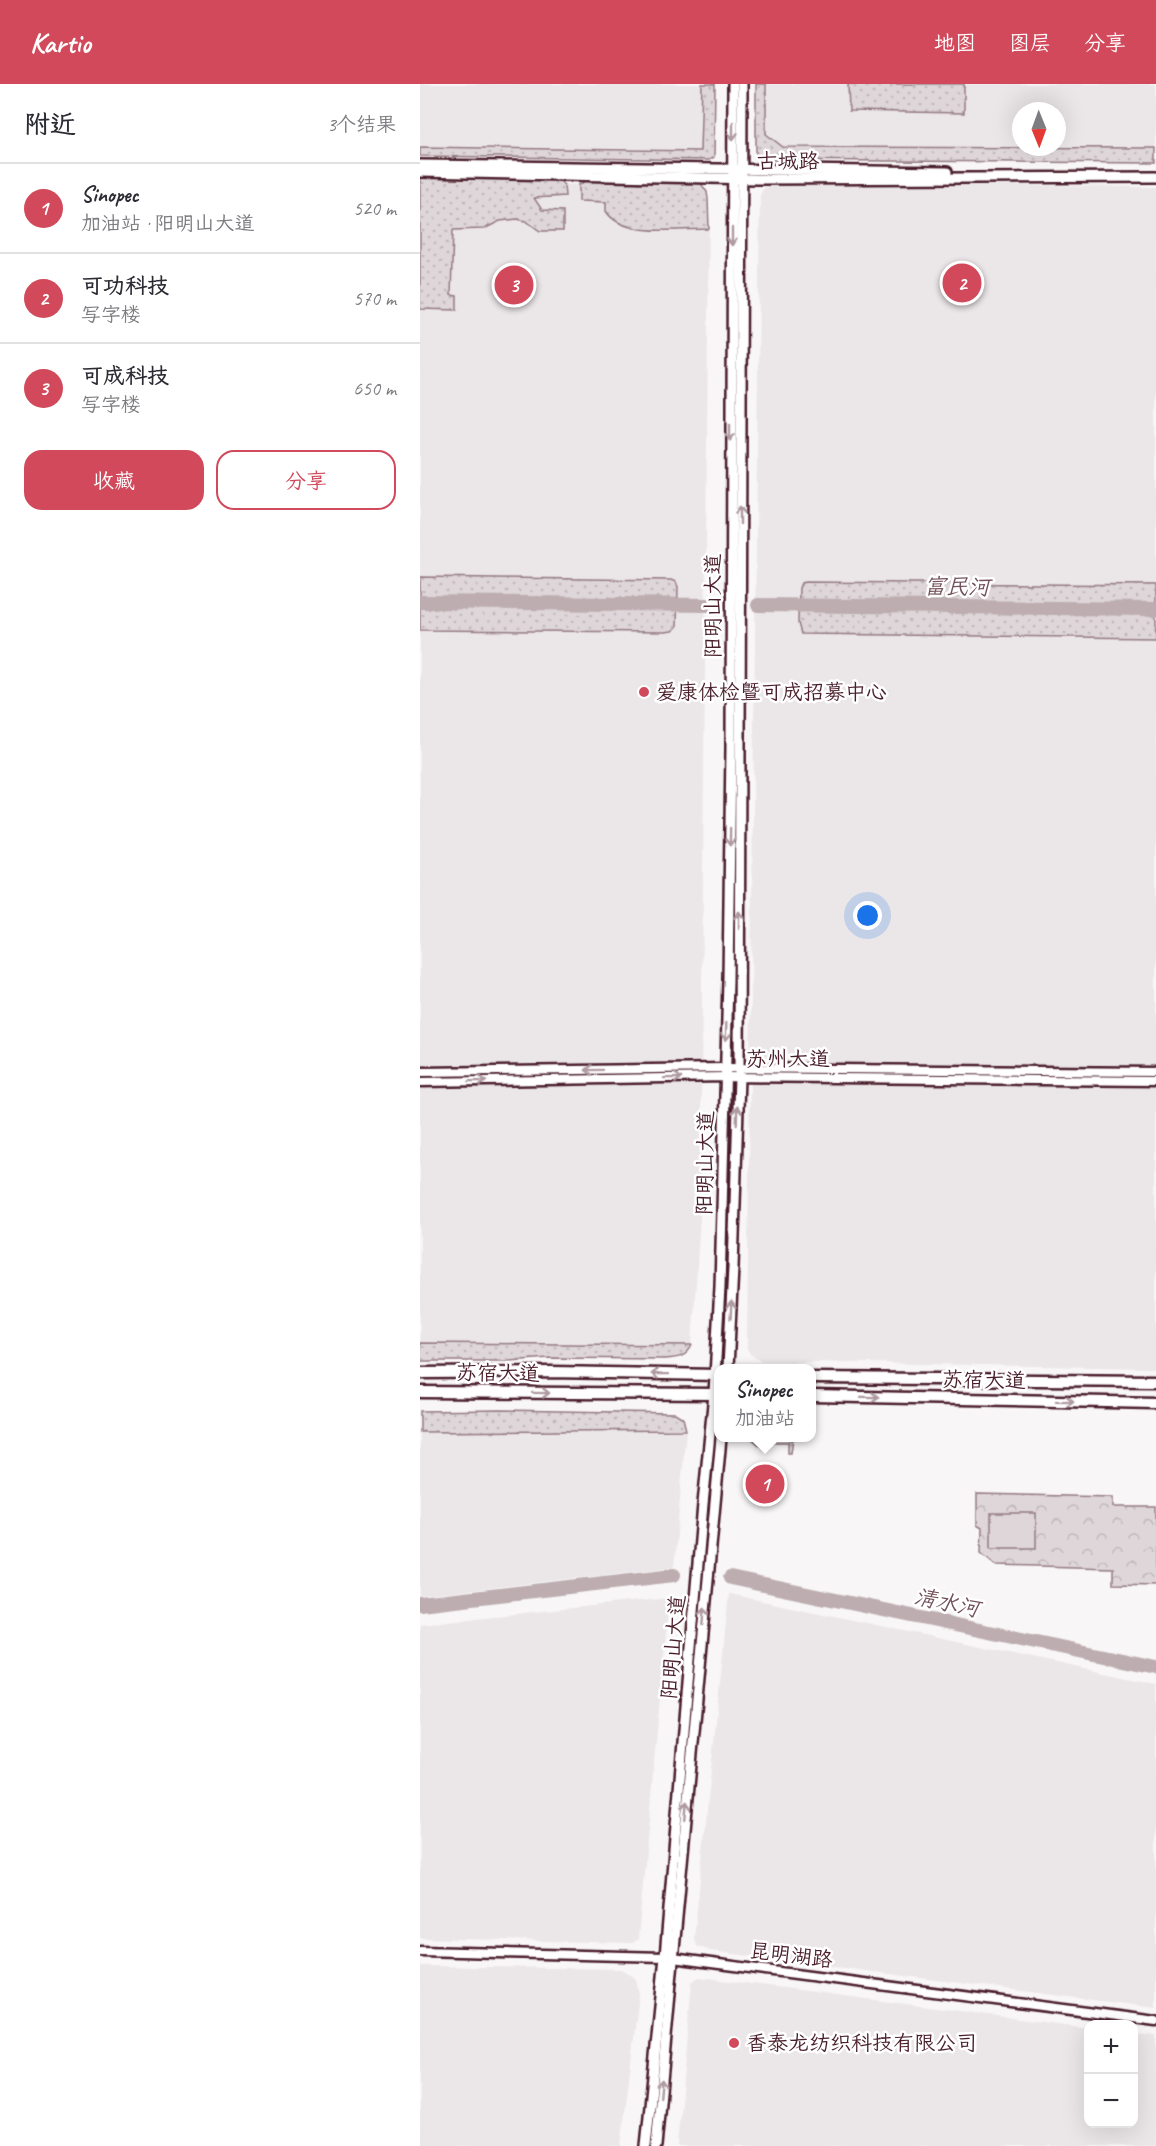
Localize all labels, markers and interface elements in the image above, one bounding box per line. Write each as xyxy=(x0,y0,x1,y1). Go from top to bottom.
text: Kartio xyxy=(30,25,91,60)
text: 地图 xyxy=(934,30,976,56)
text: 图层 xyxy=(1009,30,1051,56)
text: 分享 xyxy=(1084,30,1126,56)
north arrow xyxy=(1012,102,1066,156)
text: 附近 xyxy=(24,108,76,141)
text: 3个结果 xyxy=(327,112,396,137)
one-way arrow xyxy=(727,121,739,141)
street label: 古城路 xyxy=(757,148,820,174)
text: Sinopec xyxy=(81,181,139,209)
text: 1 xyxy=(39,196,48,221)
text: 520 m xyxy=(353,196,396,221)
text: 加油站 · 阳明山大道 xyxy=(81,211,254,236)
one-way arrow xyxy=(726,227,738,247)
pin: 2 xyxy=(942,260,982,306)
pin: 3 xyxy=(494,262,533,308)
text: 可功科技 xyxy=(81,272,169,300)
text: 2 xyxy=(39,286,48,311)
text: 570 m xyxy=(353,286,396,311)
text: 写字楼 xyxy=(81,302,141,327)
text: 可成科技 xyxy=(81,362,169,390)
text: 3 xyxy=(39,376,48,401)
text: 650 m xyxy=(353,376,396,401)
text: 写字楼 xyxy=(81,392,141,417)
one-way arrow xyxy=(724,422,736,442)
button: 收藏 xyxy=(24,450,204,510)
button: 分享 xyxy=(216,450,396,510)
one-way arrow xyxy=(734,506,746,526)
street label: 阳明山大道 xyxy=(700,554,726,659)
water label: 富民河 xyxy=(924,572,993,602)
place label: 爱康体检暨可成招募中心 xyxy=(656,679,887,705)
marker: 爱康体检暨可成招募中心 xyxy=(637,685,651,699)
one-way arrow xyxy=(724,827,736,847)
your location xyxy=(853,901,882,930)
one-way arrow xyxy=(733,911,745,931)
one-way arrow xyxy=(721,1022,732,1042)
street label: 苏州大道 xyxy=(746,1046,830,1072)
one-way arrow xyxy=(584,1064,604,1076)
one-way arrow xyxy=(663,1072,683,1084)
one-way arrow xyxy=(468,1075,488,1087)
one-way arrow xyxy=(732,1106,743,1126)
street label: 阳明山大道 xyxy=(691,1110,719,1216)
one-way arrow xyxy=(726,1301,737,1321)
street label: 苏宿大道 xyxy=(456,1359,540,1387)
popup xyxy=(714,1364,816,1442)
street label: 苏宿大道 xyxy=(942,1366,1026,1394)
one-way arrow xyxy=(651,1368,671,1380)
text: Sinopec xyxy=(735,1376,793,1404)
one-way arrow xyxy=(531,1387,551,1399)
one-way arrow xyxy=(859,1391,879,1403)
one-way arrow xyxy=(1054,1395,1074,1407)
text: 加油站 xyxy=(735,1406,795,1431)
pin: 1 xyxy=(746,1462,784,1506)
water label: 清水河 xyxy=(912,1582,985,1624)
street label: 阳明山大道 xyxy=(655,1594,691,1700)
one-way arrow xyxy=(699,1606,710,1626)
one-way arrow xyxy=(681,1800,692,1820)
street label: 昆明湖路 xyxy=(748,1937,834,1973)
map controls xyxy=(1084,2020,1138,2128)
button: + xyxy=(1084,2020,1138,2074)
place label: 香泰龙纺织科技有限公司 xyxy=(746,2030,977,2056)
marker: 香泰龙纺织科技有限公司 xyxy=(727,2036,741,2050)
button: − xyxy=(1084,2074,1138,2128)
one-way arrow xyxy=(656,2078,667,2098)

